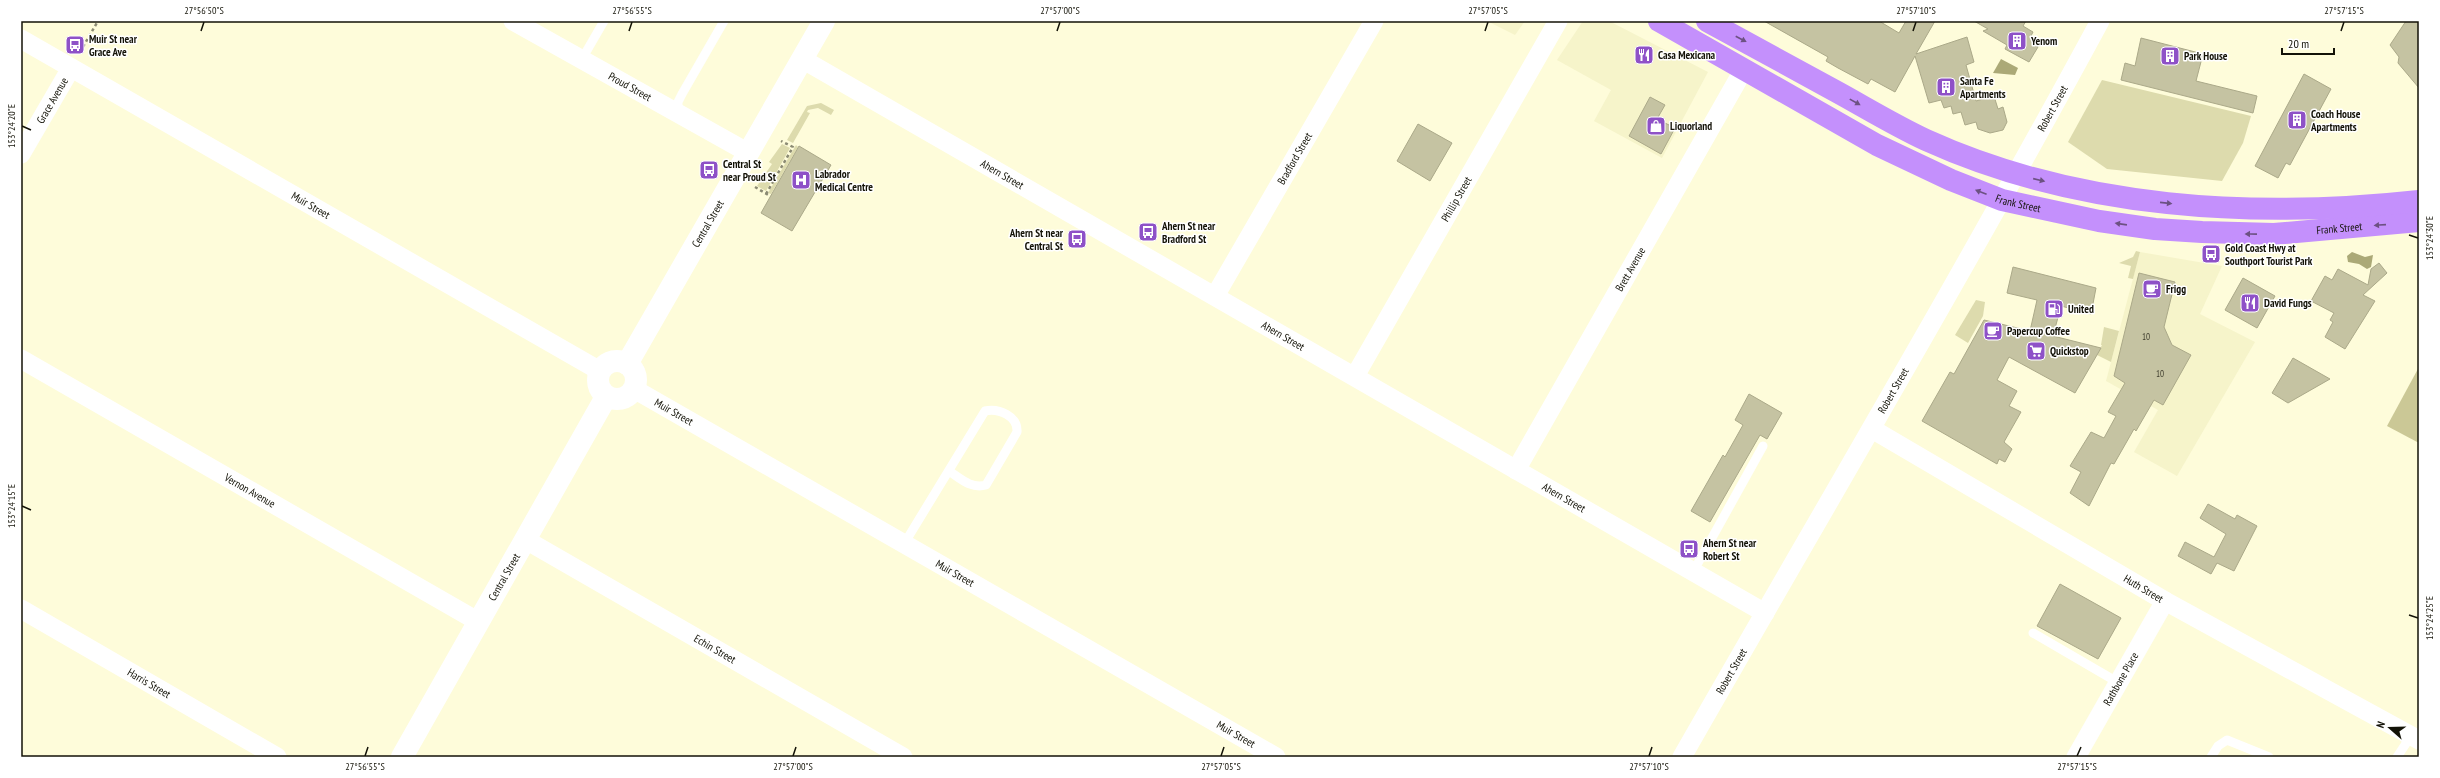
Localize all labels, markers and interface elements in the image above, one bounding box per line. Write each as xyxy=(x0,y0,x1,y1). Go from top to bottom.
text: 27°56'50"S xyxy=(184,4,224,17)
text: 27°56'55"S xyxy=(612,4,652,17)
text: 27°57'00"S xyxy=(1040,4,1080,17)
text: 27°57'05"S xyxy=(1468,4,1508,17)
text: 27°57'10"S xyxy=(1896,4,1936,17)
text: 27°57'15"S xyxy=(2324,4,2364,17)
building icon: Yenom xyxy=(2006,30,2028,52)
scale bar xyxy=(2282,30,2334,56)
place label: Muir St near Grace Ave xyxy=(89,32,138,59)
bus stop icon: Muir St near Grace Ave xyxy=(64,34,86,56)
place label: Yenom xyxy=(2030,34,2057,48)
one-way arrow xyxy=(1735,36,1747,43)
text: 20 m xyxy=(2288,36,2309,51)
restaurant icon: Casa Mexicana xyxy=(1633,44,1655,66)
building icon: Park House xyxy=(2159,45,2181,67)
place label: Casa Mexicana xyxy=(1658,48,1716,62)
place label: Park House xyxy=(2184,49,2228,63)
street label: Proud Street xyxy=(606,69,654,104)
street label: Grace Avenue xyxy=(33,74,71,126)
place label: Santa Fe Apartments xyxy=(1959,74,2006,101)
building icon: Santa Fe Apartments xyxy=(1935,76,1957,98)
street label: Robert Street xyxy=(2034,83,2071,134)
one-way arrow xyxy=(1849,98,1861,105)
text: 153°24'20"E xyxy=(5,104,18,148)
place label: Coach House Apartments xyxy=(2310,107,2361,134)
building icon: Coach House Apartments xyxy=(2286,109,2308,131)
shop icon: Liquorland xyxy=(1645,115,1667,137)
place label: Liquorland xyxy=(1670,119,1712,133)
street label: Bradford Street xyxy=(1274,130,1315,187)
street label: Ahern Street xyxy=(978,156,1026,192)
place label: Central St near Proud St xyxy=(723,157,777,184)
bus stop icon: Central St near Proud St xyxy=(698,159,720,181)
place label: Labrador Medical Centre xyxy=(815,167,873,194)
hospital icon: Labrador Medical Centre xyxy=(790,169,812,191)
street label: Phillip Street xyxy=(1438,174,1475,224)
one-way arrow xyxy=(2032,177,2045,183)
one-way arrow xyxy=(1975,188,1987,194)
street label: Muir Street xyxy=(289,189,333,222)
street label: Frank Street xyxy=(1993,191,2042,215)
street label: Central Street xyxy=(689,197,727,250)
one-way arrow xyxy=(2160,199,2172,206)
text: 153°24'30"E xyxy=(2423,216,2436,260)
place label: Ahern St near Bradford St xyxy=(1161,219,1216,246)
street label: Frank Street xyxy=(2316,219,2363,237)
bus stop icon: Ahern St near Bradford St xyxy=(1137,221,1159,243)
one-way arrow xyxy=(2115,221,2127,227)
one-way arrow xyxy=(2374,221,2386,228)
place label: Ahern St near Central St xyxy=(1009,226,1064,253)
bus stop icon: Ahern St near Central St xyxy=(1066,228,1088,250)
one-way arrow xyxy=(2244,231,2257,237)
place label: Gold Coast Hwy at Southport Tourist Park xyxy=(2225,241,2313,268)
bus stop icon: Gold Coast Hwy at Southport Tourist Park xyxy=(2200,243,2222,265)
street label: Brett Avenue xyxy=(1612,244,1649,294)
cafe icon: Frigg xyxy=(2141,278,2163,300)
place label: Frigg xyxy=(2166,282,2186,296)
restaurant icon: David Fungs xyxy=(2239,292,2261,314)
place label: David Fungs xyxy=(2264,296,2312,310)
fuel station icon: United xyxy=(2043,298,2065,320)
place label: United xyxy=(2068,302,2094,316)
street label: Ahern Street xyxy=(1259,318,1307,354)
cafe icon: Papercup Coffee xyxy=(1982,320,2004,342)
place label: Papercup Coffee xyxy=(2007,324,2070,338)
house number: 10 xyxy=(2142,331,2150,342)
supermarket icon: Quickstop xyxy=(2025,340,2047,362)
place label: Quickstop xyxy=(2050,344,2089,358)
street label: Robert Street xyxy=(1874,365,1912,416)
house number: 10 xyxy=(2156,368,2164,379)
street label: Muir Street xyxy=(652,395,696,428)
street label: Vernon Avenue xyxy=(221,470,278,511)
street label: Ahern Street xyxy=(1540,479,1588,515)
text: 153°24'15"E xyxy=(5,484,18,528)
place label: Ahern St near Robert St xyxy=(1702,536,1757,563)
bus stop icon: Ahern St near Robert St xyxy=(1678,538,1700,560)
street label: Central Street xyxy=(485,551,523,603)
street label: Muir Street xyxy=(933,556,977,590)
street label: Huth Street xyxy=(2121,571,2166,606)
text: 153°24'25"E xyxy=(2423,596,2436,640)
street label: Echin Street xyxy=(692,631,738,666)
street label: Robert Street xyxy=(1713,646,1750,696)
street label: Rathbone Place xyxy=(2100,649,2142,708)
street label: Harris Street xyxy=(125,665,173,701)
north arrow xyxy=(2370,708,2410,748)
street label: Muir Street xyxy=(1214,718,1258,751)
text: N xyxy=(2373,719,2388,730)
text: 27°56'55"S xyxy=(345,760,385,773)
text: 27°57'00"S xyxy=(773,760,813,773)
text: 27°57'05"S xyxy=(1201,760,1241,773)
text: 27°57'10"S xyxy=(1629,760,1669,773)
text: 27°57'15"S xyxy=(2057,760,2097,773)

